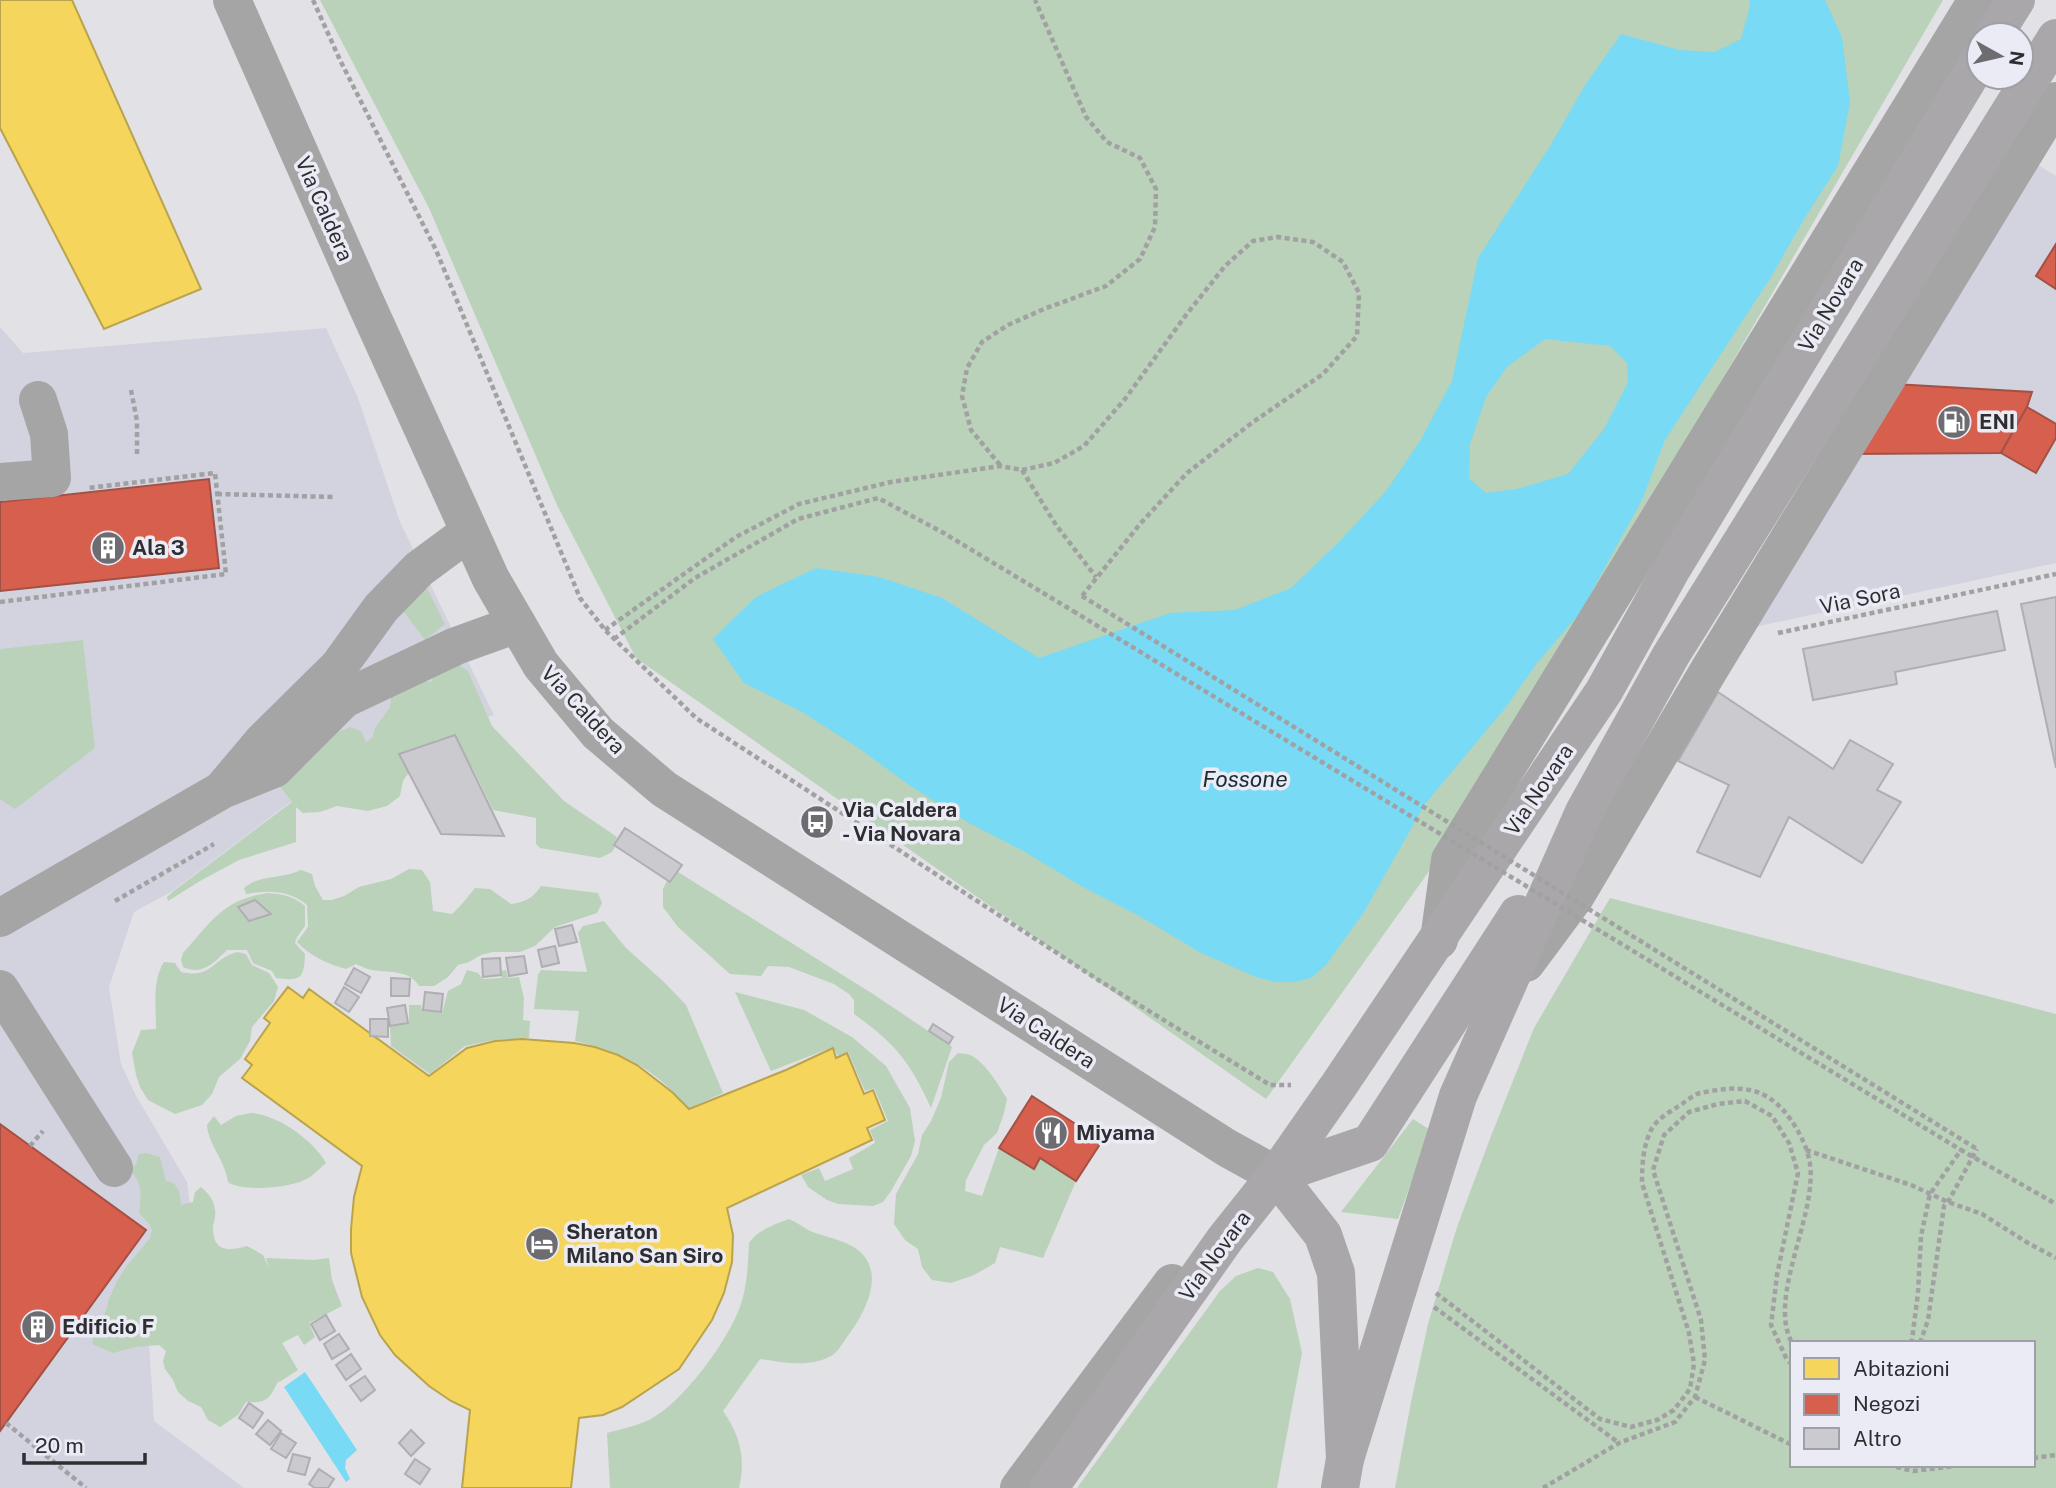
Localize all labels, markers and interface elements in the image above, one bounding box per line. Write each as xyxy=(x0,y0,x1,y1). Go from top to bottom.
north arrow xyxy=(1965,21,2035,91)
text: N xyxy=(2005,49,2029,67)
street label: Via Caldera xyxy=(290,153,359,265)
street label: Via Novara xyxy=(1793,253,1868,356)
fuel station icon: ENI xyxy=(1935,403,1973,441)
place label: ENI xyxy=(1979,409,2015,434)
building icon: Ala 3 xyxy=(89,529,127,567)
place label: Ala 3 xyxy=(132,535,185,560)
street label: Via Sora xyxy=(1817,578,1902,619)
street label: Via Caldera xyxy=(536,660,631,759)
street label: Via Novara xyxy=(1499,739,1578,840)
water label: Fossone xyxy=(1202,765,1288,792)
place label: Via Caldera - Via Novara xyxy=(842,797,961,846)
bus stop icon: Via Caldera - Via Novara xyxy=(798,803,836,841)
street label: Via Caldera xyxy=(993,992,1100,1073)
restaurant icon: Miyama xyxy=(1032,1114,1070,1152)
place label: Miyama xyxy=(1076,1120,1155,1145)
street label: Via Novara xyxy=(1174,1206,1256,1305)
place label: Sheraton Milano San Siro xyxy=(566,1219,723,1268)
hotel icon: Sheraton Milano San Siro xyxy=(523,1225,561,1263)
building icon: Edificio F xyxy=(19,1308,57,1346)
place label: Edificio F xyxy=(62,1314,154,1339)
legend xyxy=(1790,1341,2035,1467)
text: Abitazioni xyxy=(1853,1356,1950,1381)
text: Negozi xyxy=(1853,1391,1920,1416)
scale bar xyxy=(24,1422,145,1466)
text: Altro xyxy=(1853,1426,1902,1451)
text: 20 m xyxy=(35,1433,84,1458)

